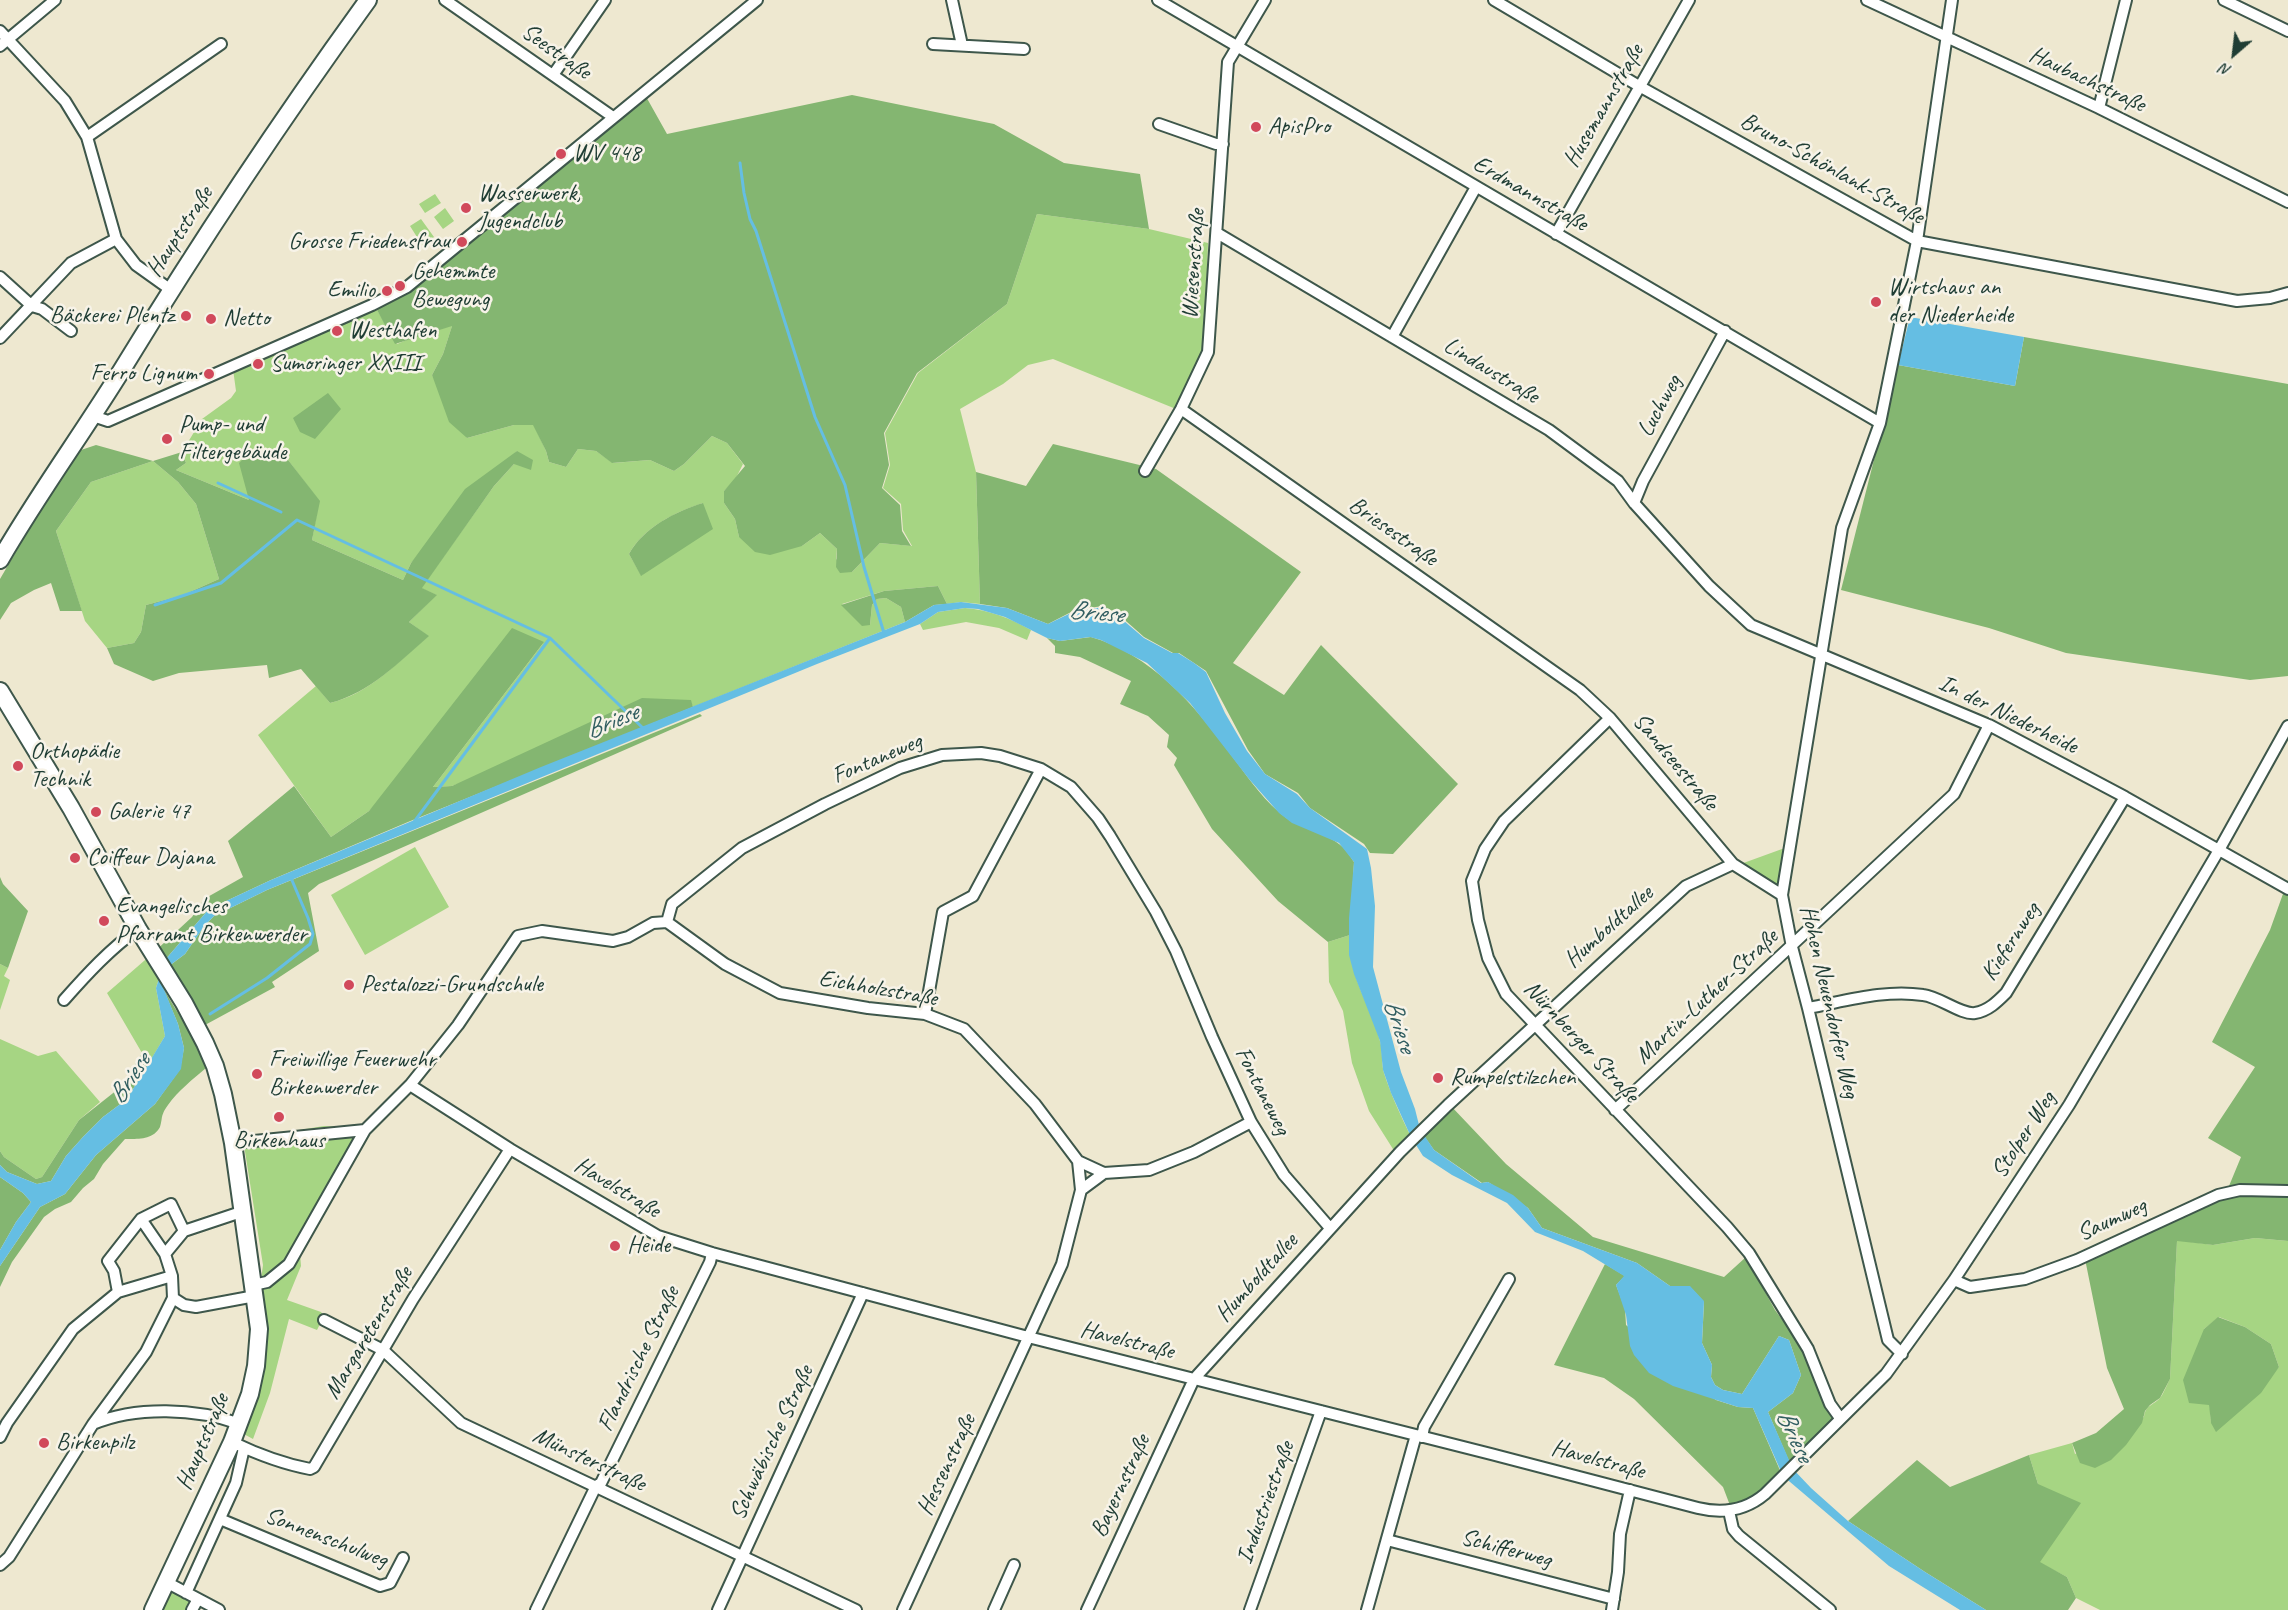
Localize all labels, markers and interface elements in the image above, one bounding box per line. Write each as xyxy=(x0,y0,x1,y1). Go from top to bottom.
street label: Seestraße xyxy=(515,18,597,86)
north arrow xyxy=(2204,24,2264,84)
street label: Husemannstraße xyxy=(1557,39,1651,173)
street label: Haubachstraße xyxy=(2024,41,2150,119)
text: N xyxy=(2216,59,2235,81)
street label: Bruno-Schönlank-Straße xyxy=(1735,107,1929,231)
place label: ApisPro xyxy=(1268,113,1330,141)
marker: ApisPro xyxy=(1249,120,1263,134)
place label: WV 448 xyxy=(573,140,640,168)
marker: WV 448 xyxy=(554,147,568,161)
street label: Erdmannstraße xyxy=(1467,150,1593,238)
place label: Wasserwerk, Jugendclub xyxy=(478,180,581,236)
street label: Hauptstraße xyxy=(140,181,220,283)
marker: Wasserwerk, Jugendclub xyxy=(459,201,473,215)
street label: Wiesenstraße xyxy=(1176,208,1212,320)
place label: Grosse Friedensfrau xyxy=(288,228,450,256)
marker: Grosse Friedensfrau xyxy=(455,235,469,249)
place label: Gehemmte Bewegung xyxy=(412,258,494,314)
place label: Wirtshaus an der Niederheide xyxy=(1888,274,2013,330)
place label: Emilio xyxy=(327,277,375,305)
marker: Gehemmte Bewegung xyxy=(393,279,407,293)
marker: Emilio xyxy=(380,284,394,298)
marker: Wirtshaus an der Niederheide xyxy=(1869,295,1883,309)
place label: Bäckerei Plentz xyxy=(50,302,174,330)
place label: Netto xyxy=(223,305,270,333)
marker: Bäckerei Plentz xyxy=(179,309,193,323)
marker: Netto xyxy=(204,312,218,326)
place label: Westhafen xyxy=(349,317,437,345)
marker: Westhafen xyxy=(330,324,344,338)
street label: Lindaustraße xyxy=(1438,331,1544,411)
place label: Sumoringer XXIII xyxy=(270,350,421,378)
marker: Sumoringer XXIII xyxy=(251,357,265,371)
place label: Ferro Lignum xyxy=(91,360,197,388)
marker: Ferro Lignum xyxy=(202,367,216,381)
street label: Luchweg xyxy=(1631,370,1689,442)
place label: Pump- und Filtergebäude xyxy=(179,411,286,467)
marker: Pump- und Filtergebäude xyxy=(160,432,174,446)
street label: Briesestraße xyxy=(1343,491,1443,573)
water label: Briese xyxy=(1068,595,1124,631)
street label: In der Niederheide xyxy=(1934,669,2082,761)
water label: Briese xyxy=(581,697,643,747)
street label: Sandseestraße xyxy=(1626,707,1724,817)
street label: Fontaneweg xyxy=(828,727,926,791)
place label: Orthopädie Technik xyxy=(30,738,119,794)
marker: Orthopädie Technik xyxy=(11,759,25,773)
place label: Galerie 47 xyxy=(108,798,190,826)
marker: Galerie 47 xyxy=(89,805,103,819)
place label: Coiffeur Dajana xyxy=(87,844,214,872)
marker: Coiffeur Dajana xyxy=(68,851,82,865)
street label: Humboldtallee xyxy=(1559,880,1659,974)
place label: Evangelisches Pfarramt Birkenwerder xyxy=(116,893,307,949)
street label: Kiefernweg xyxy=(1975,897,2047,987)
street label: Hohen Neuendorfer Weg xyxy=(1793,903,1865,1101)
marker: Evangelisches Pfarramt Birkenwerder xyxy=(97,914,111,928)
street label: Martin-Luther-Straße xyxy=(1629,923,1785,1071)
street label: Eichholzstraße xyxy=(817,964,939,1014)
place label: Pestalozzi-Grundschule xyxy=(361,971,543,999)
street label: Nürnberger Straße xyxy=(1517,975,1645,1109)
marker: Pestalozzi-Grundschule xyxy=(342,978,356,992)
water label: Briese xyxy=(1376,996,1422,1056)
street label: Fontaneweg xyxy=(1228,1042,1296,1140)
place label: Freiwillige Feuerwehr Birkenwerder xyxy=(269,1046,436,1102)
water label: Briese xyxy=(102,1048,158,1110)
place label: Rumpelstilzchen xyxy=(1450,1064,1576,1092)
marker: Freiwillige Feuerwehr Birkenwerder xyxy=(250,1067,264,1081)
marker: Rumpelstilzchen xyxy=(1431,1071,1445,1085)
street label: Stolper Weg xyxy=(1985,1086,2063,1184)
marker: Birkenhaus xyxy=(272,1110,286,1124)
place label: Birkenhaus xyxy=(233,1127,325,1155)
street label: Havelstraße xyxy=(569,1151,665,1225)
street label: Saumweg xyxy=(2073,1192,2151,1248)
street label: Humboldtallee xyxy=(1210,1228,1304,1328)
place label: Heide xyxy=(627,1232,670,1260)
marker: Heide xyxy=(608,1239,622,1253)
street label: Margaretenstraße xyxy=(318,1262,420,1404)
street label: Flandrische Straße xyxy=(591,1282,687,1436)
street label: Havelstraße xyxy=(1077,1316,1177,1366)
street label: Schwäbische Straße xyxy=(724,1361,820,1525)
street label: Hauptstraße xyxy=(170,1389,236,1495)
water label: Briese xyxy=(1769,1405,1819,1467)
street label: Hessenstraße xyxy=(911,1410,983,1520)
street label: Münsterstraße xyxy=(528,1421,650,1499)
place label: Birkenpilz xyxy=(56,1429,134,1457)
street label: Bayernstraße xyxy=(1085,1430,1157,1542)
street label: Havelstraße xyxy=(1548,1434,1648,1486)
marker: Birkenpilz xyxy=(37,1436,51,1450)
street label: Industriestraße xyxy=(1231,1438,1301,1568)
street label: Sonnenschulweg xyxy=(261,1501,391,1575)
street label: Schifferweg xyxy=(1458,1523,1554,1575)

